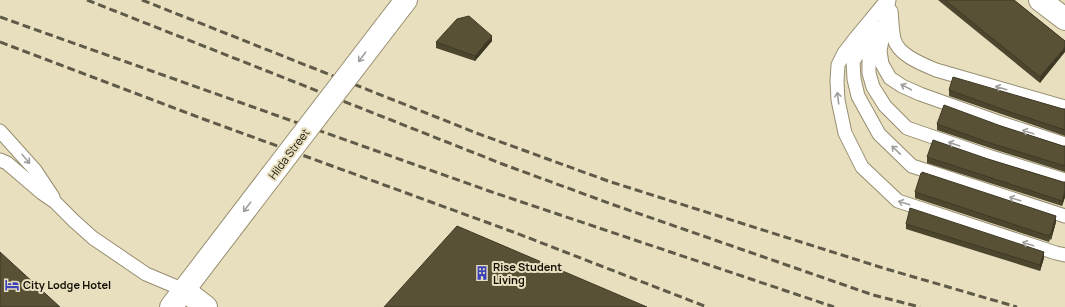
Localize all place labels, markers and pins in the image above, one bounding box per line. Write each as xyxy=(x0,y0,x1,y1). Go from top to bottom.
place label: Rise Student Living xyxy=(493,259,562,287)
building icon: Rise Student Living xyxy=(474,265,490,281)
hotel icon: City Lodge Hotel xyxy=(4,277,20,293)
place label: City Lodge Hotel xyxy=(23,277,111,292)

